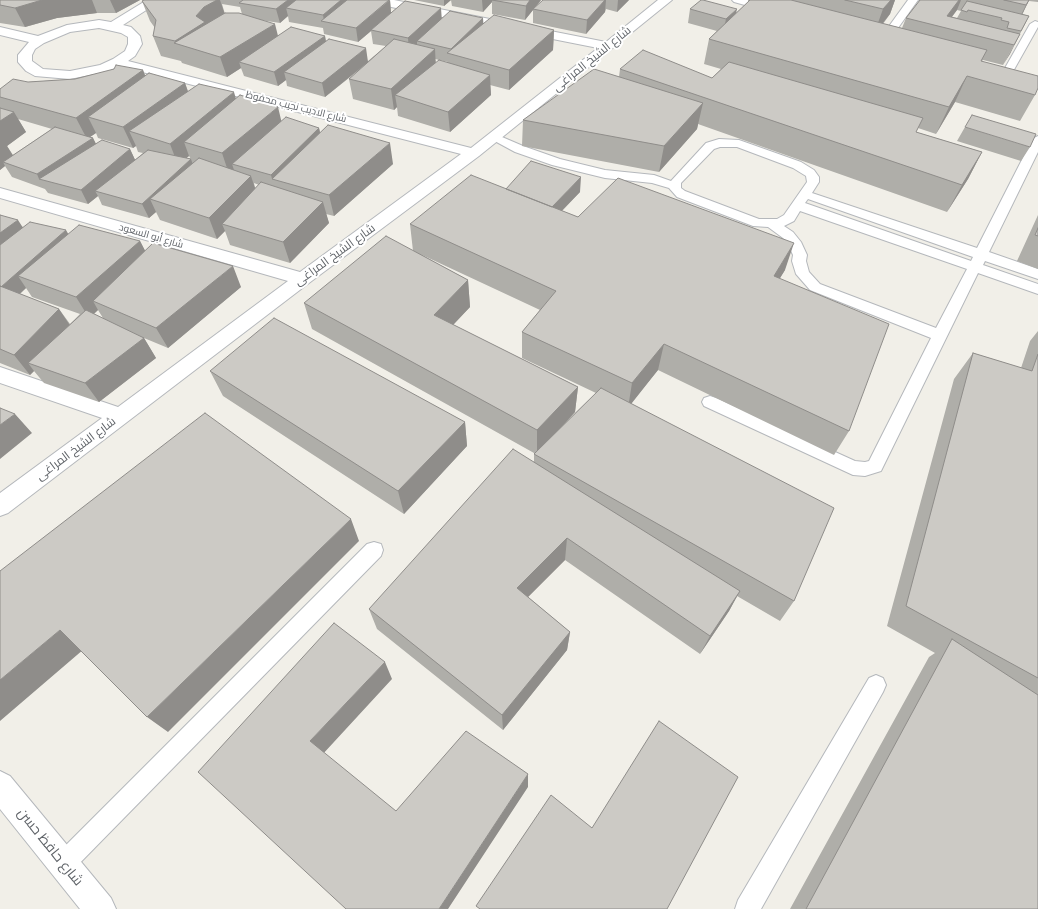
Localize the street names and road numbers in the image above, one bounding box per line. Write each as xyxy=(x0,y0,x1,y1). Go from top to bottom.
street label: شارع الشيخ المراغى xyxy=(550,23,634,95)
street label: شارع الاديب نجيب محفوظ xyxy=(244,89,348,125)
street label: شارع أبو السعود xyxy=(117,221,185,251)
street label: شارع الشيخ المراغى xyxy=(292,221,378,289)
street label: شارع الشيخ المراغى xyxy=(33,414,119,484)
street label: شارع حافظ حسن xyxy=(14,805,86,889)

